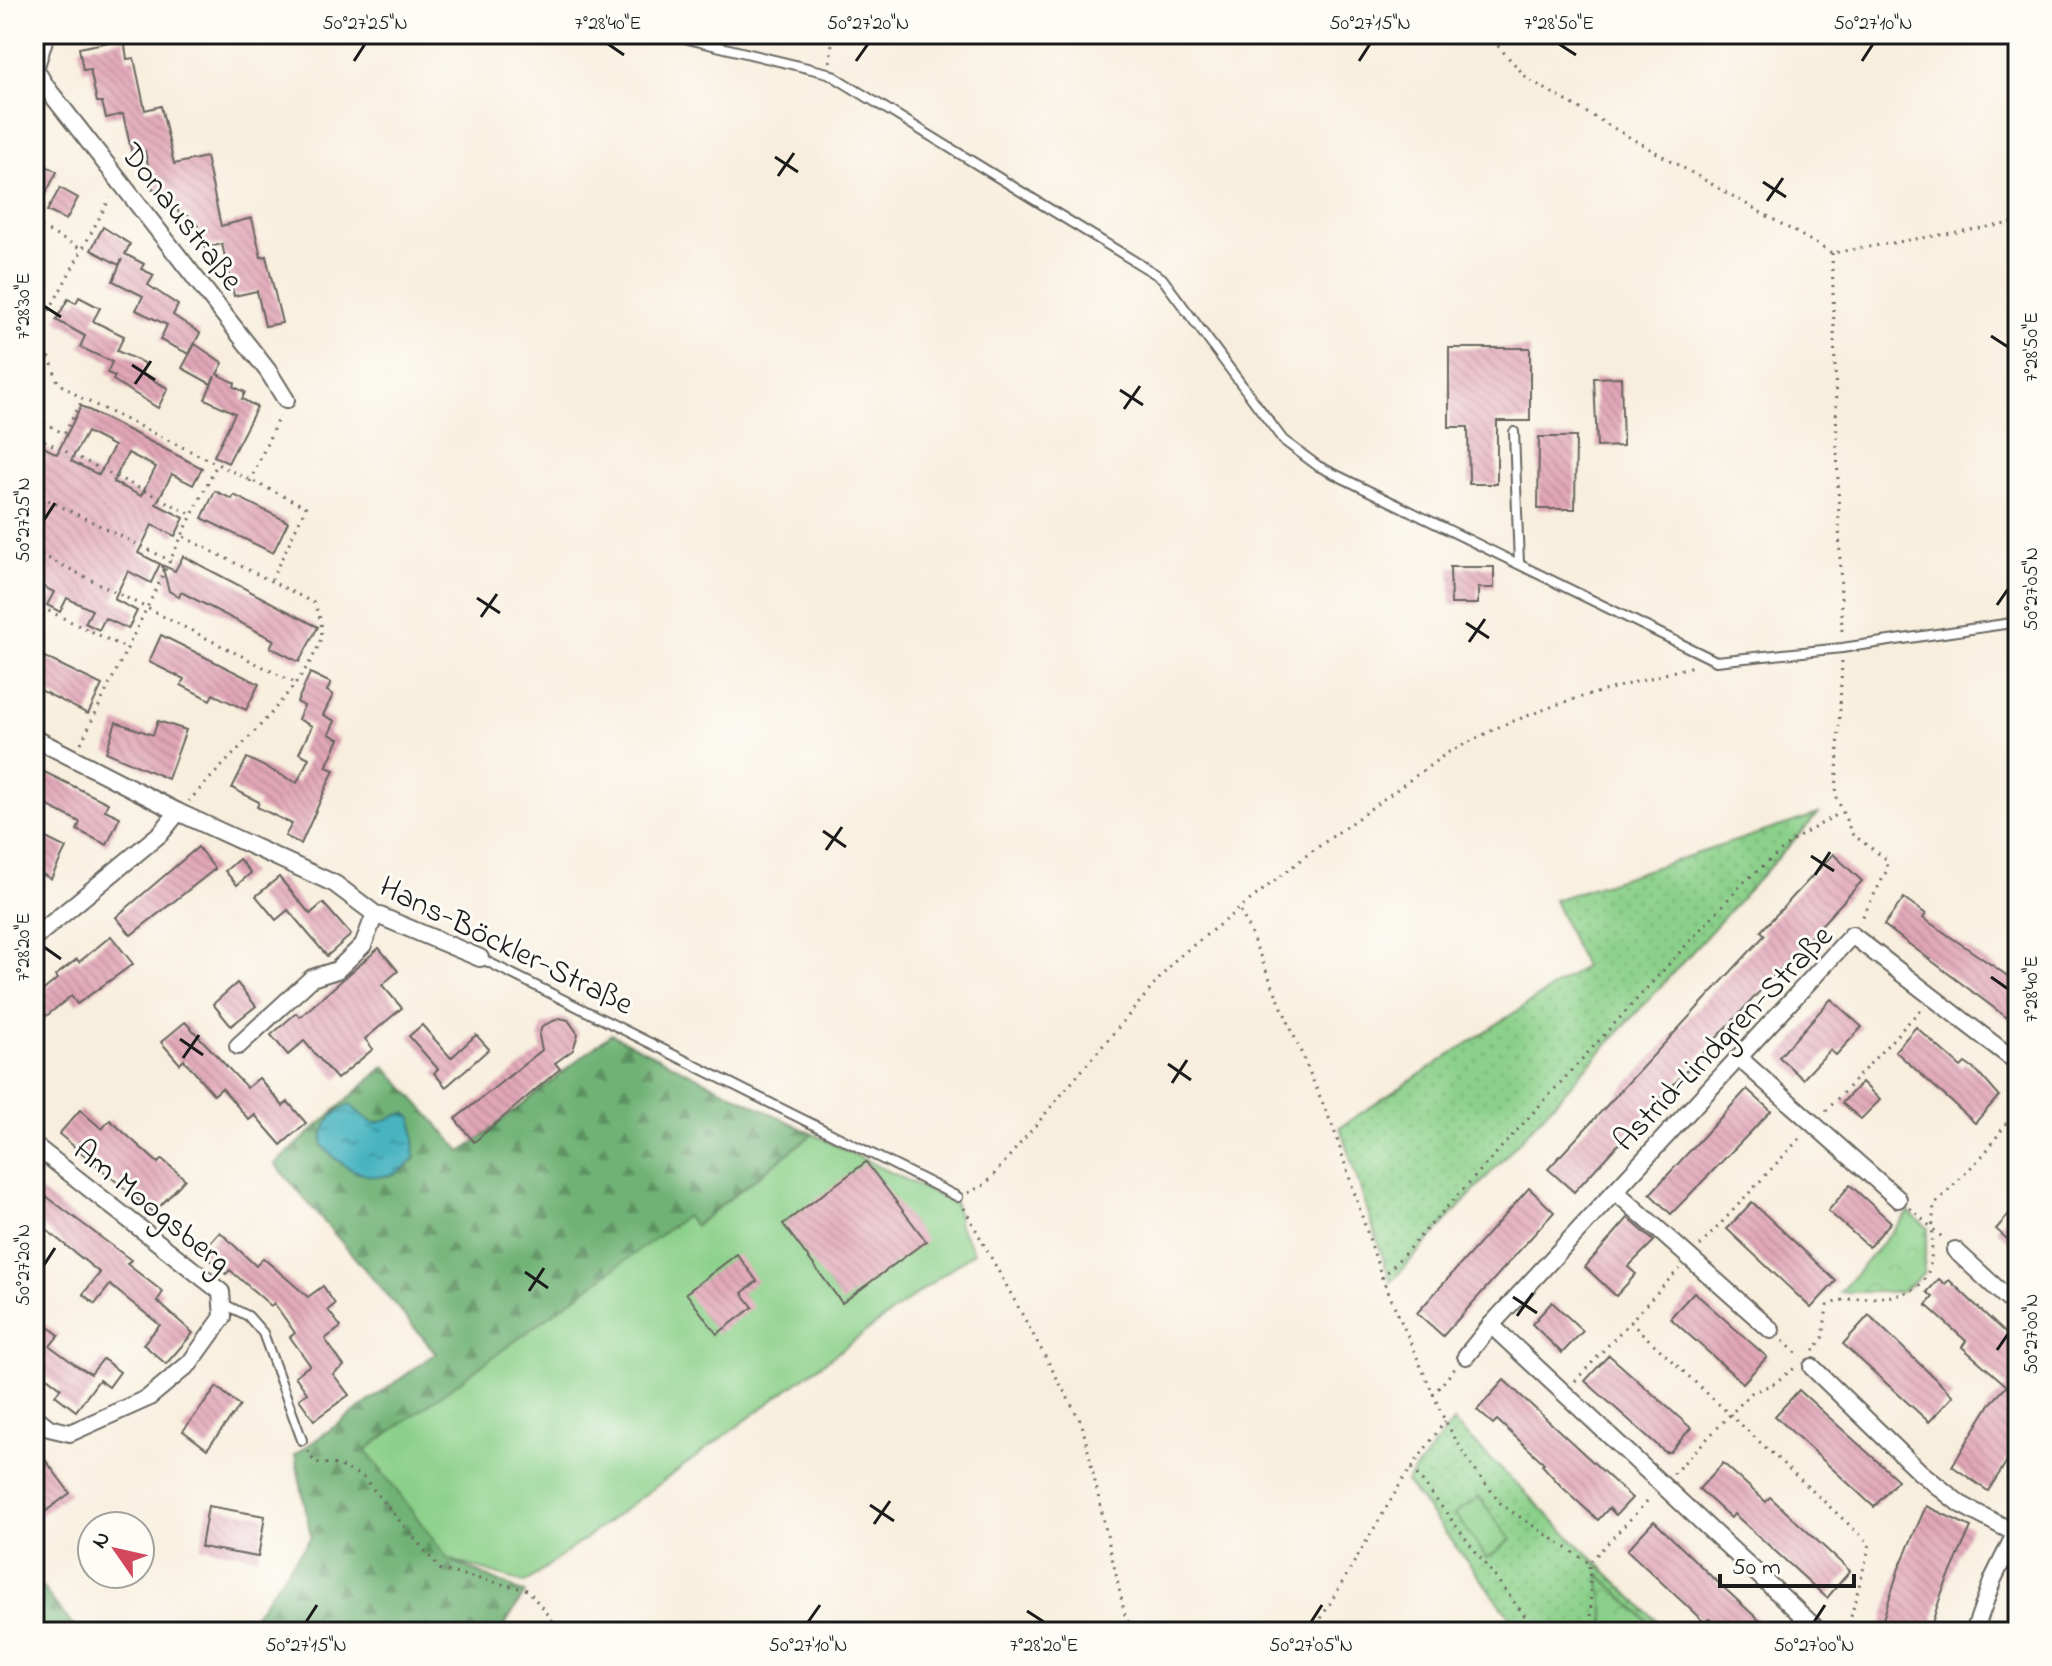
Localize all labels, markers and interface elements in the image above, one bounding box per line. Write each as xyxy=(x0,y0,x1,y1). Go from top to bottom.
text: 50°27'25"N xyxy=(322,10,408,39)
text: 7°28'40"E xyxy=(575,10,641,39)
text: 50°27'20"N xyxy=(827,10,909,39)
text: 50°27'15"N xyxy=(1329,10,1411,39)
text: 7°28'50"E xyxy=(1524,10,1594,39)
text: 50°27'10"N xyxy=(1834,10,1912,39)
street label: Donaustraße xyxy=(107,133,254,303)
text: 7°28'30"E xyxy=(10,273,39,339)
text: 7°28'50"E xyxy=(2018,312,2047,382)
text: 50°27'25"N xyxy=(10,477,39,563)
text: 50°27'05"N xyxy=(2018,547,2047,631)
street label: Hans-Böckler-Straße xyxy=(370,865,641,1029)
text: 7°28'20"E xyxy=(10,913,39,981)
street label: Astrid-Lindgren-Straße xyxy=(1603,915,1846,1164)
text: 7°28'40"E xyxy=(2018,956,2047,1022)
street label: Am Moogsberg xyxy=(62,1129,240,1286)
text: 50°27'20"N xyxy=(10,1224,39,1306)
text: 50°27'00"N xyxy=(2018,1293,2047,1375)
north arrow xyxy=(76,1510,156,1590)
text: N xyxy=(84,1525,119,1556)
scale bar xyxy=(1720,1538,1854,1588)
text: 50 m xyxy=(1732,1551,1781,1586)
text: 50°27'15"N xyxy=(265,1632,347,1661)
text: 50°27'10"N xyxy=(769,1632,847,1661)
text: 7°28'20"E xyxy=(1010,1632,1078,1661)
text: 50°27'05"N xyxy=(1269,1632,1353,1661)
text: 50°27'00"N xyxy=(1773,1632,1855,1661)

